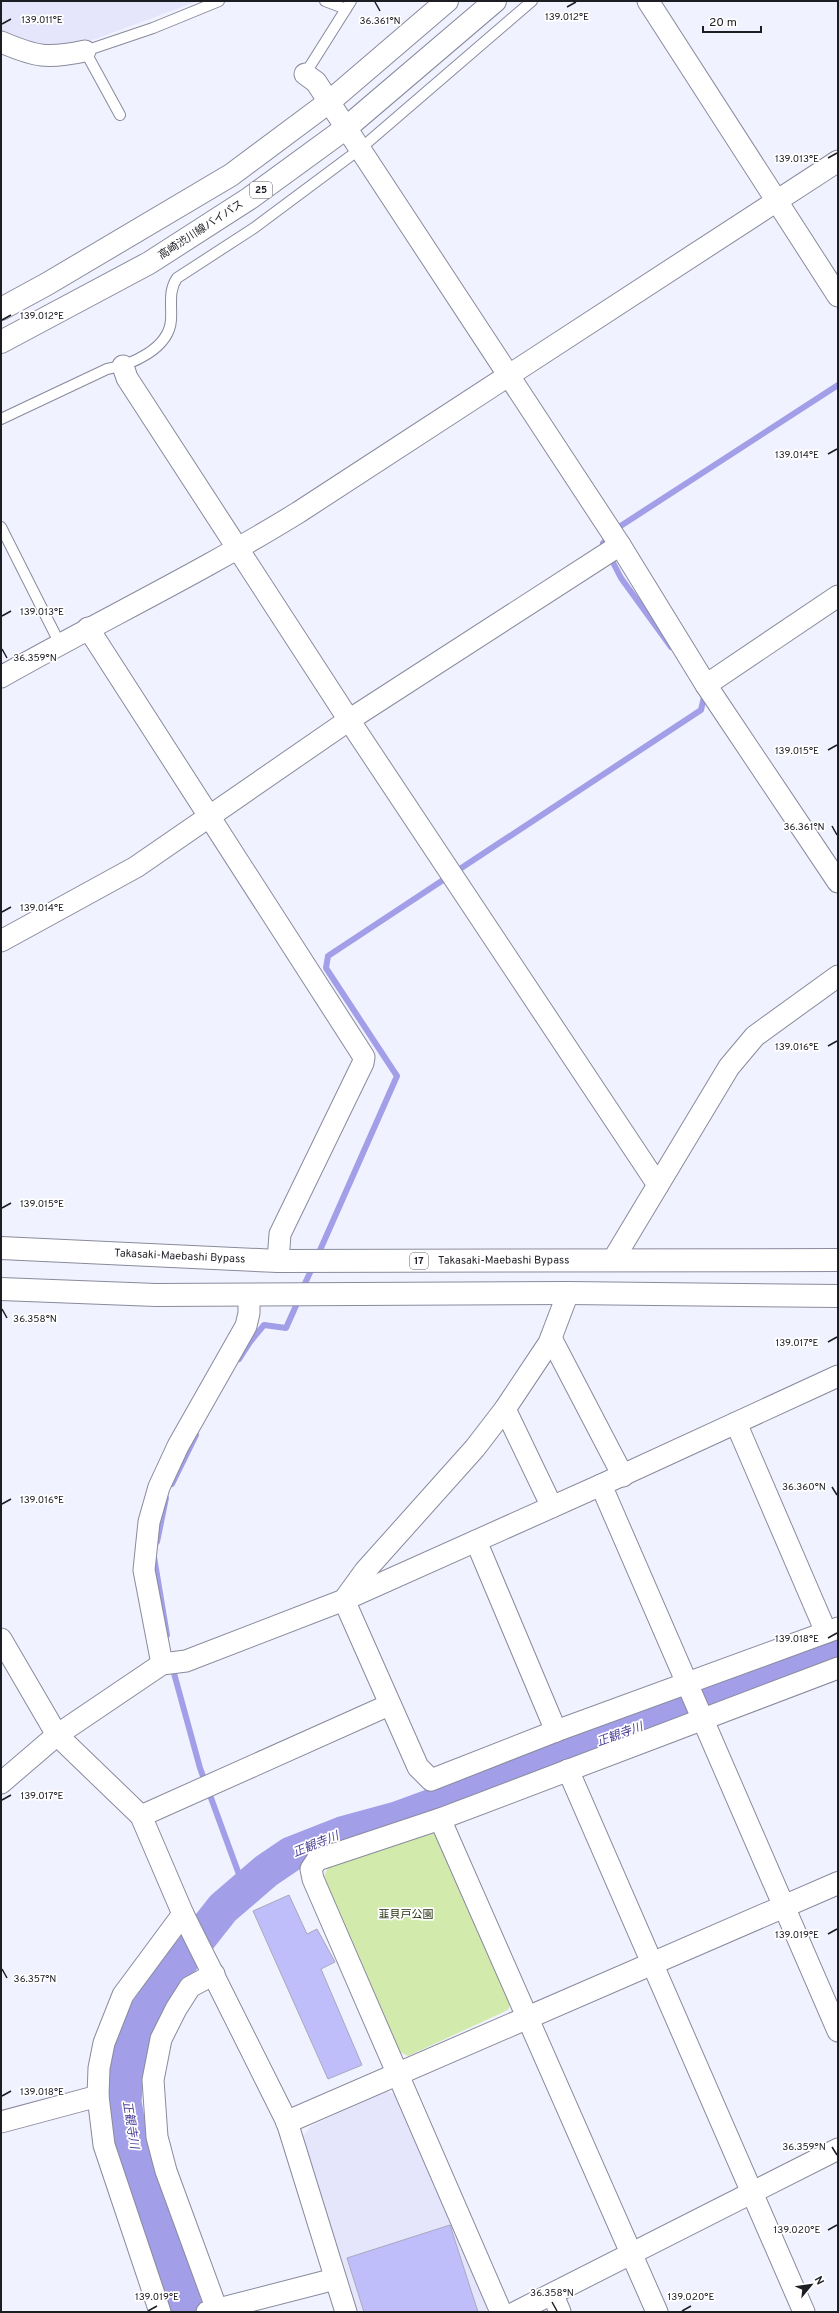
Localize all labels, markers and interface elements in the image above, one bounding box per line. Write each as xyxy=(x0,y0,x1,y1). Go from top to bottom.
scale bar xyxy=(703,8,761,34)
text: 139.012°E xyxy=(545,11,589,24)
text: 139.011°E xyxy=(21,14,63,27)
text: 36.361°N xyxy=(359,15,401,28)
text: 20 m xyxy=(709,15,737,31)
text: 139.013°E xyxy=(775,153,819,166)
road number: 25 xyxy=(250,182,272,198)
street label: 高崎渋川線バイパス xyxy=(156,197,246,263)
text: 139.012°E xyxy=(20,310,64,323)
text: 139.014°E xyxy=(775,449,819,462)
text: 139.013°E xyxy=(20,606,64,619)
text: 36.359°N xyxy=(13,652,57,665)
text: 139.015°E xyxy=(775,745,819,758)
text: 36.361°N xyxy=(783,821,825,834)
text: 139.014°E xyxy=(20,902,64,915)
text: 139.016°E xyxy=(775,1041,819,1054)
text: 139.015°E xyxy=(20,1198,64,1211)
street label: Takasaki-Maebashi Bypass xyxy=(114,1246,246,1266)
road number: 17 xyxy=(410,1253,428,1269)
street label: Takasaki-Maebashi Bypass xyxy=(438,1253,569,1268)
text: 36.358°N xyxy=(13,1313,57,1326)
text: 139.017°E xyxy=(775,1337,819,1350)
text: 36.360°N xyxy=(782,1481,826,1494)
text: 139.016°E xyxy=(20,1494,64,1507)
text: 139.018°E xyxy=(775,1633,819,1646)
water label: 正観寺川 xyxy=(595,1719,647,1751)
text: 139.017°E xyxy=(20,1790,64,1803)
water label: 正観寺川 xyxy=(291,1828,343,1861)
park label: 韮貝戸公園 xyxy=(379,1908,434,1922)
text: 139.019°E xyxy=(775,1929,819,1942)
text: 36.357°N xyxy=(14,1973,56,1986)
text: 139.018°E xyxy=(20,2086,64,2099)
water label: 正観寺川 xyxy=(118,2100,142,2152)
text: 36.359°N xyxy=(782,2141,826,2154)
text: 139.020°E xyxy=(774,2224,820,2237)
north arrow xyxy=(791,2265,831,2305)
text: N xyxy=(811,2274,827,2287)
text: 36.358°N xyxy=(530,2287,574,2300)
text: 139.019°E xyxy=(135,2291,179,2304)
text: 139.020°E xyxy=(668,2291,714,2304)

